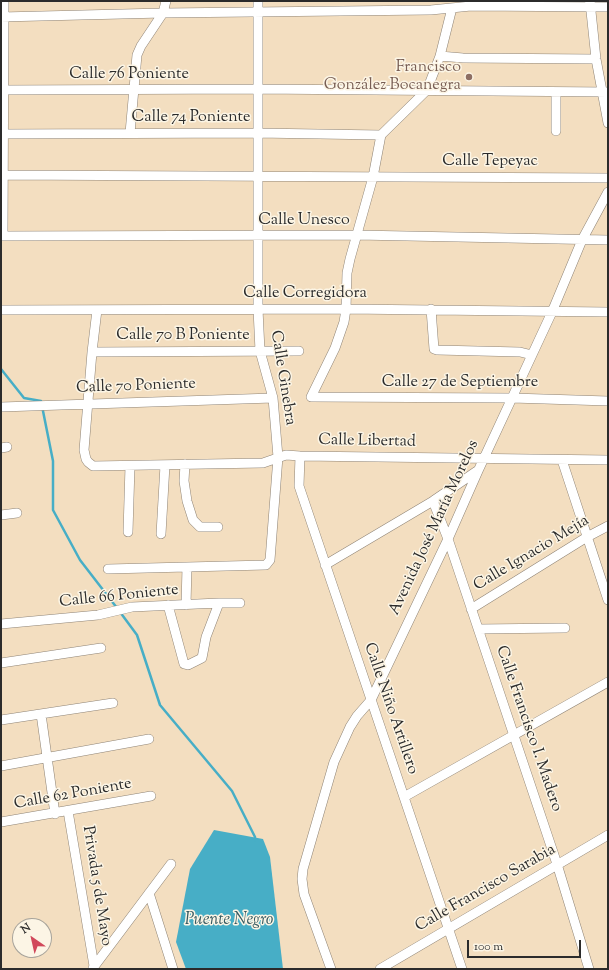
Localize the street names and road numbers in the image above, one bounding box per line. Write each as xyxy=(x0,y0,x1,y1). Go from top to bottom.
street label: Calle 76 Poniente xyxy=(69,65,189,85)
street label: Calle 74 Poniente xyxy=(132,108,250,128)
street label: Calle Tepeyac xyxy=(442,152,538,172)
street label: Calle Unesco xyxy=(258,211,350,231)
street label: Calle Corregidora xyxy=(243,284,367,304)
street label: Calle 70 B Poniente xyxy=(116,326,250,346)
street label: Calle Ginebra xyxy=(265,329,299,427)
street label: Calle 27 de Septiembre xyxy=(382,373,538,393)
street label: Calle 70 Poniente xyxy=(76,375,196,399)
street label: Calle Libertad xyxy=(318,432,416,452)
street label: Avenida José María Morelos xyxy=(386,437,484,619)
street label: Calle Ignacio Mejía xyxy=(471,512,593,596)
street label: Calle 66 Poniente xyxy=(58,581,180,613)
street label: Calle Niño Artillero xyxy=(358,641,422,777)
street label: Calle Francisco I. Madero xyxy=(491,644,565,814)
street label: Calle 62 Poniente xyxy=(13,775,133,815)
street label: Privada 5 de Mayo xyxy=(77,824,115,948)
street label: Calle Francisco Sarabia xyxy=(412,841,560,937)

